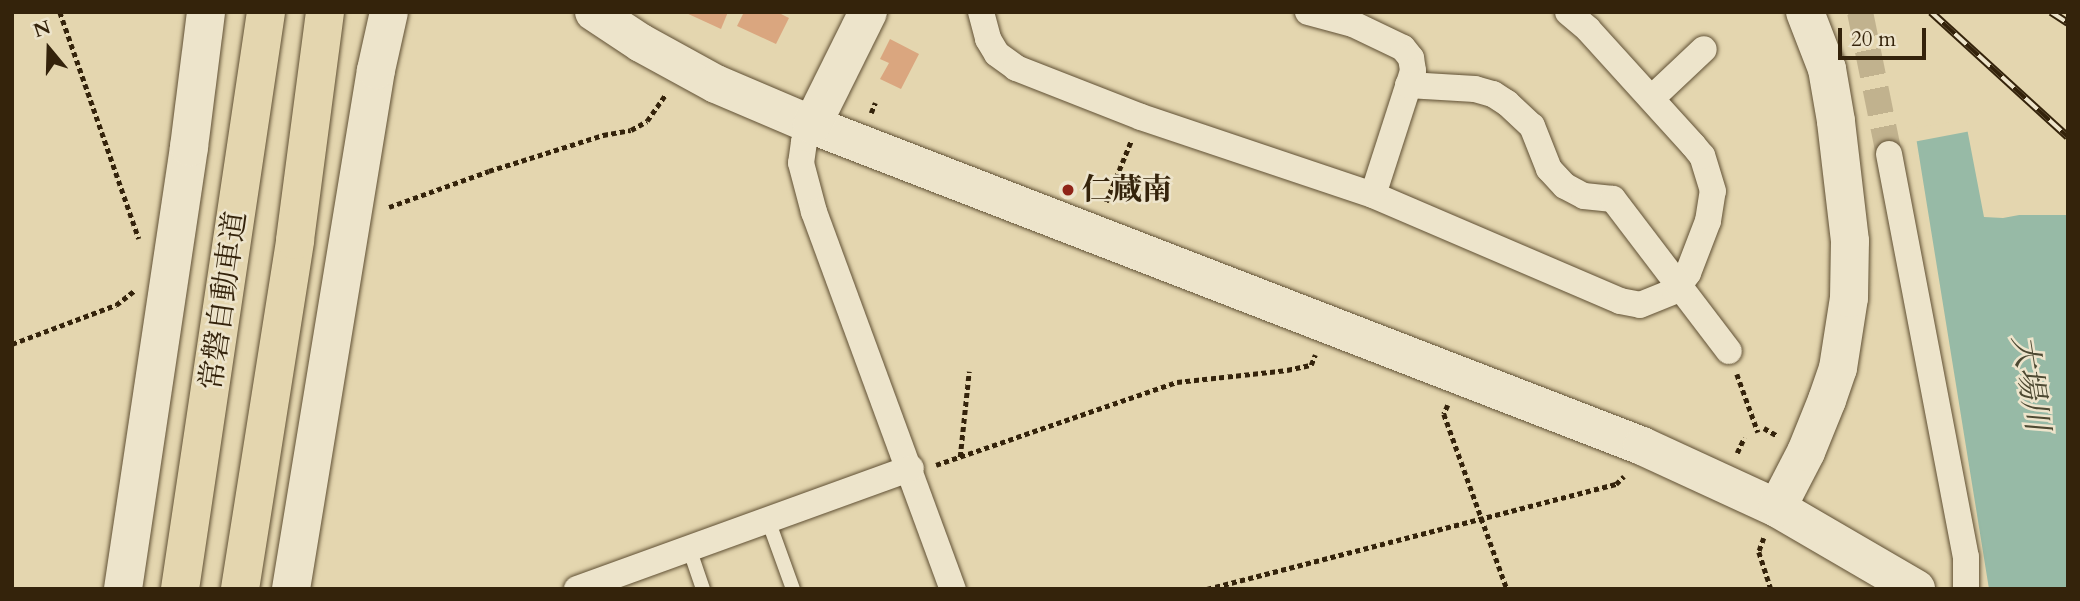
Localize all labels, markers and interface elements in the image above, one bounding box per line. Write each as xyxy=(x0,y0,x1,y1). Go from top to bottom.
north arrow xyxy=(14,14,84,84)
text: N xyxy=(30,14,54,44)
scale bar xyxy=(1842,14,1930,58)
text: 20 m xyxy=(1851,25,1896,54)
place label: 仁蔵南 xyxy=(1082,172,1172,208)
marker: 仁蔵南 xyxy=(1060,182,1076,198)
street label: 常磐自動車道 xyxy=(194,209,254,393)
water label: 大場川 xyxy=(2004,333,2056,433)

